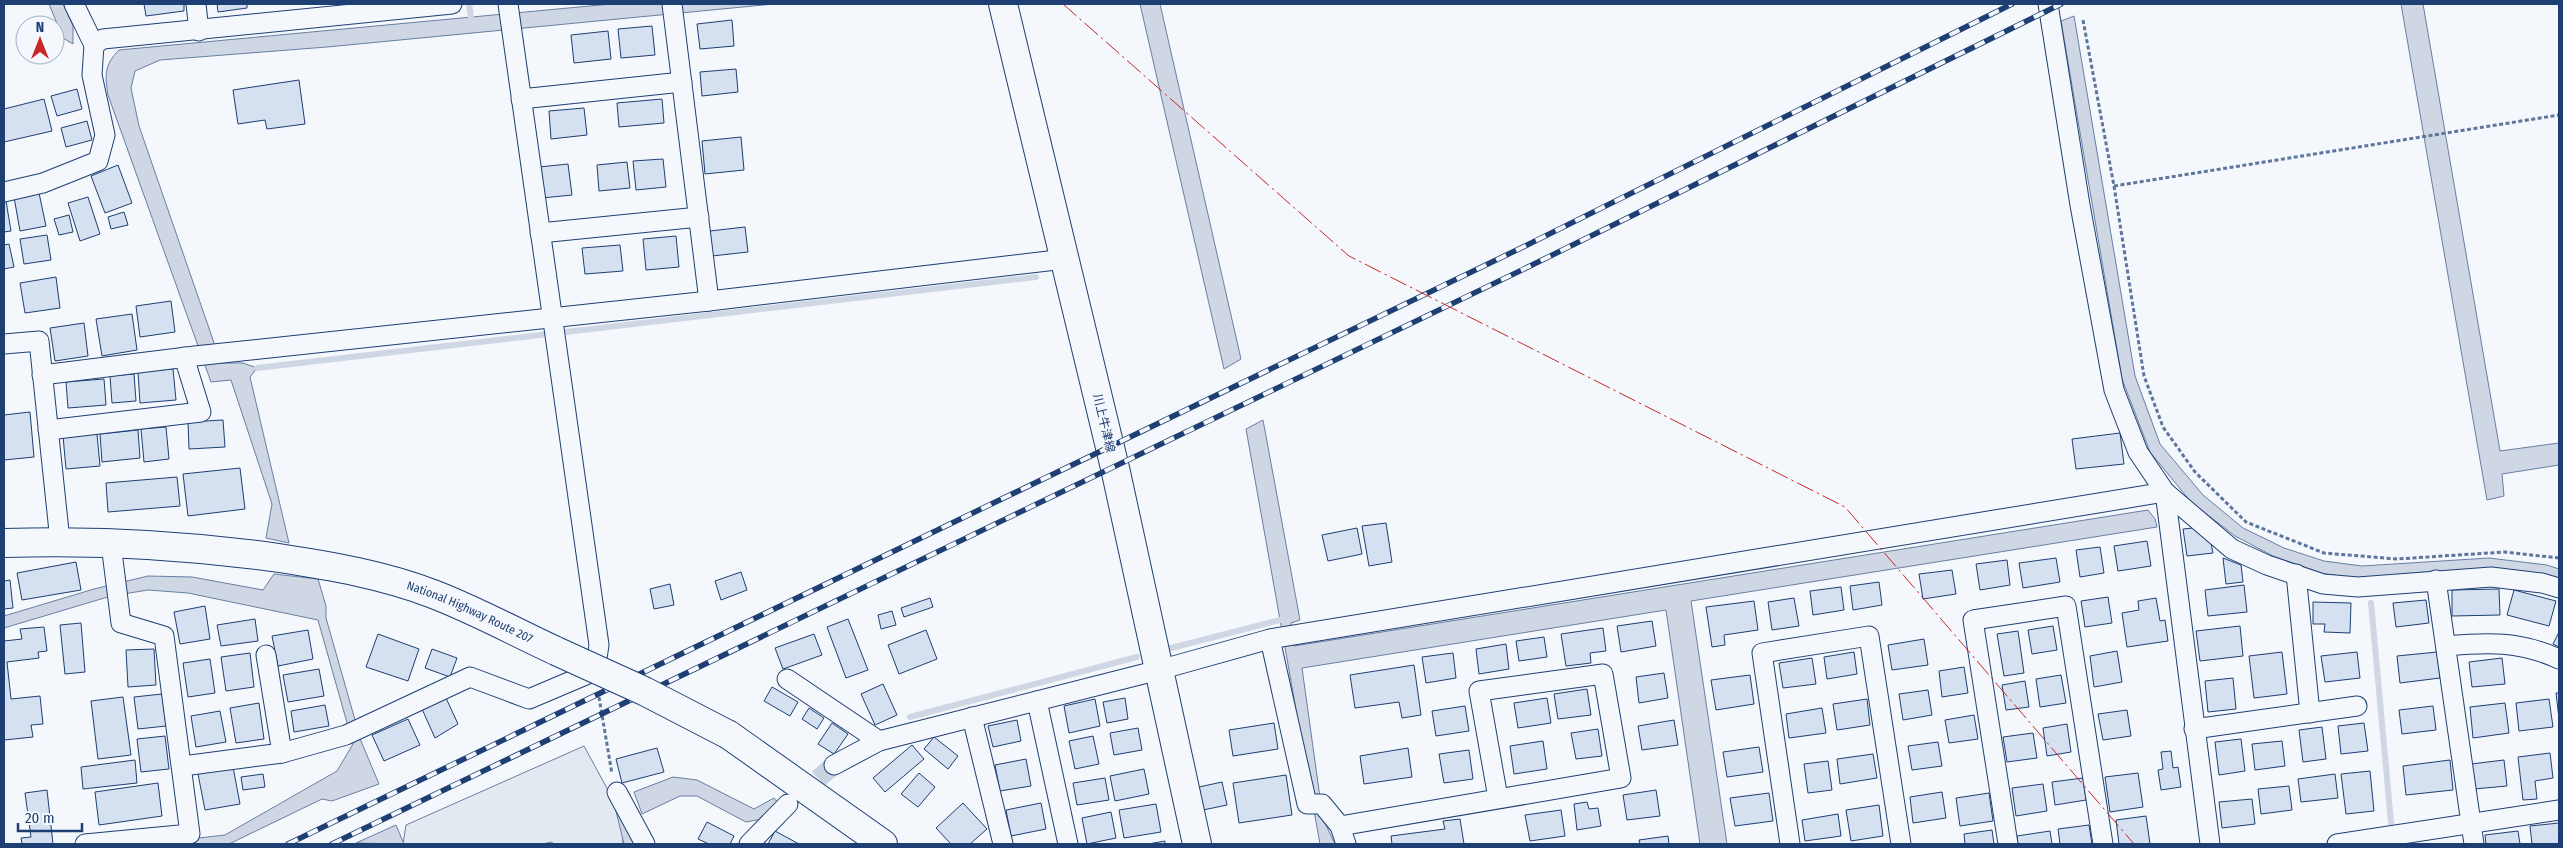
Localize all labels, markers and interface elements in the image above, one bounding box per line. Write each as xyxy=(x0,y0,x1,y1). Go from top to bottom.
north arrow xyxy=(15,15,65,65)
text: N xyxy=(36,19,44,36)
street label: 川上牛津線 xyxy=(1090,392,1118,454)
street label: National Highway Route 207 xyxy=(405,578,535,646)
scale bar xyxy=(18,800,81,832)
text: 20 m xyxy=(25,809,55,827)

